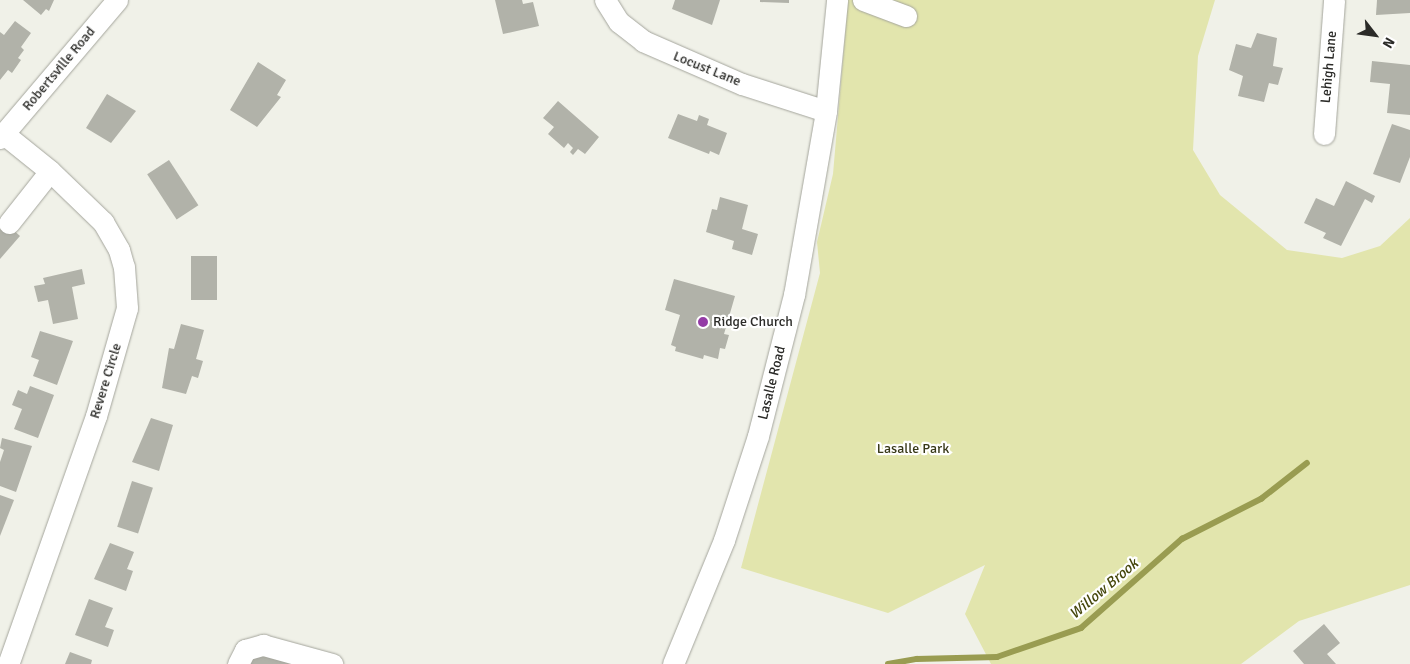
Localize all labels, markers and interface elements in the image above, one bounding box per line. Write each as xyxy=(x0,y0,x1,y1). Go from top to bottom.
north arrow xyxy=(1350,10,1400,60)
street label: Robertsville Road xyxy=(19,24,99,114)
street label: Lehigh Lane xyxy=(1317,30,1341,104)
text: N xyxy=(1379,34,1398,51)
street label: Locust Lane xyxy=(671,48,743,90)
place label: Ridge Church xyxy=(713,314,793,330)
marker: Ridge Church xyxy=(697,316,709,328)
street label: Revere Circle xyxy=(87,341,125,421)
street label: Lasalle Road xyxy=(755,344,789,422)
park label: Lasalle Park xyxy=(877,441,949,457)
water label: Willow Brook xyxy=(1066,555,1142,623)

